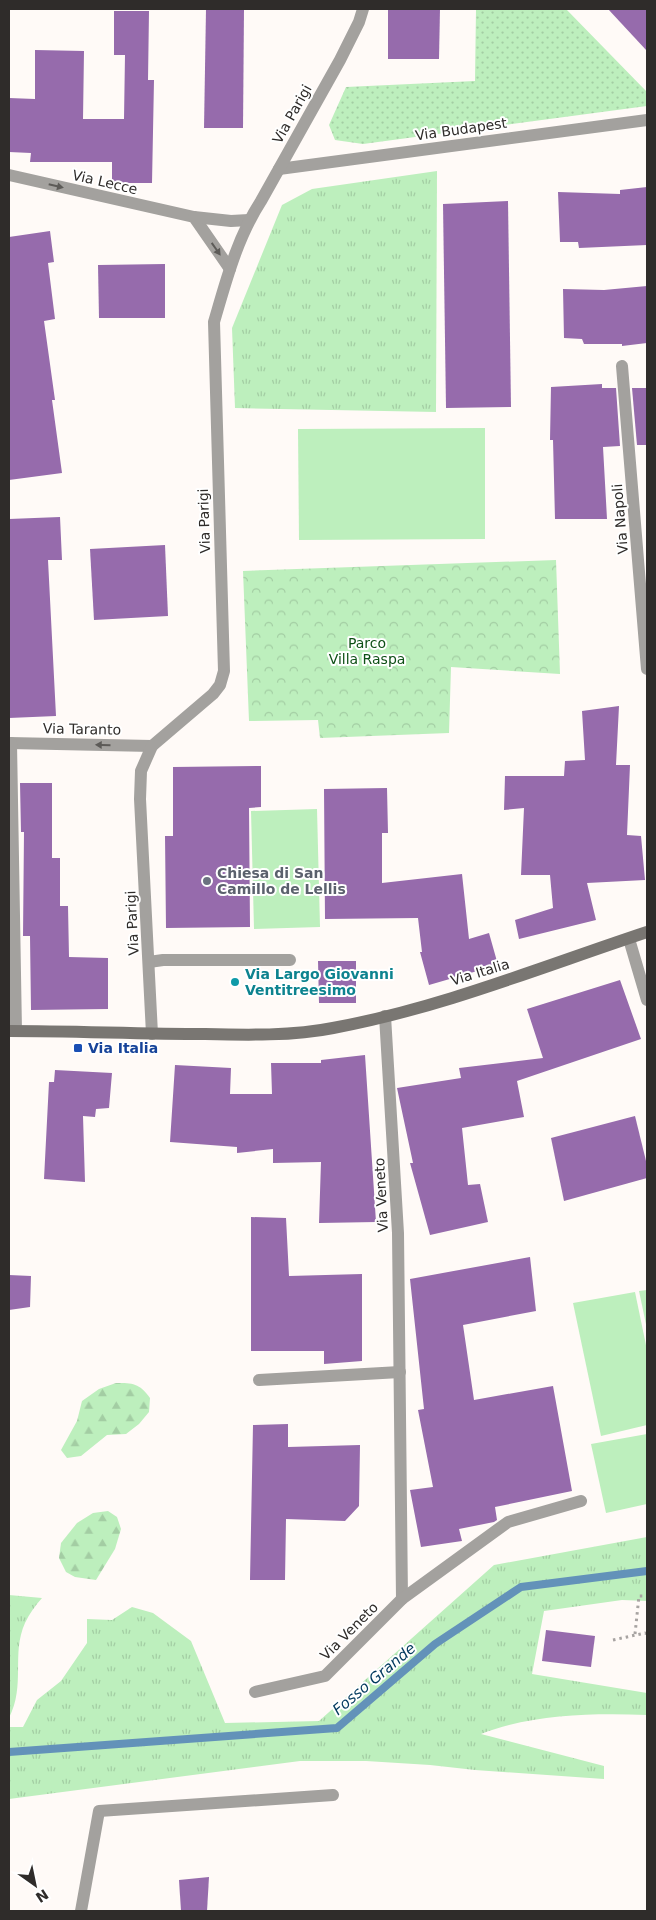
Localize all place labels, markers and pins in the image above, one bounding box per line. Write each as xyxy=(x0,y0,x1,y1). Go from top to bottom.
place label: Chiesa di San Camillo de Lellis xyxy=(217,865,346,897)
marker: Chiesa di San Camillo de Lellis xyxy=(201,875,213,887)
place label: Via Largo Giovanni Ventitreesimo xyxy=(245,966,394,998)
marker: Via Largo Giovanni Ventitreesimo xyxy=(229,976,241,988)
place label: Via Italia xyxy=(88,1040,158,1056)
marker: Via Italia xyxy=(72,1042,84,1054)

